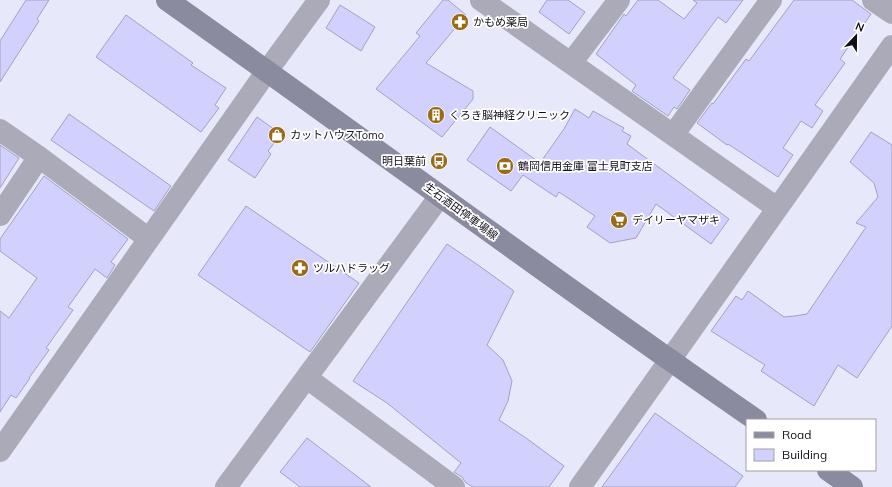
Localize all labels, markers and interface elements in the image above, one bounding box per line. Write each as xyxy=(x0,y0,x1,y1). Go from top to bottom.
pharmacy icon: かもめ薬局 xyxy=(450,12,470,32)
place label: かもめ薬局 xyxy=(473,15,528,29)
north arrow xyxy=(836,16,876,56)
text: N xyxy=(853,19,866,35)
building icon: くろき脳神経クリニック xyxy=(426,105,446,125)
place label: くろき脳神経クリニック xyxy=(449,108,570,122)
shop icon: カットハウスTomo xyxy=(267,125,287,145)
place label: カットハウスTomo xyxy=(290,128,384,142)
bus stop icon: 明日葉前 xyxy=(429,151,449,171)
place label: 明日葉前 xyxy=(382,154,426,168)
bank icon: 鶴岡信用金庫 富士見町支店 xyxy=(495,156,515,176)
place label: 鶴岡信用金庫 富士見町支店 xyxy=(518,159,653,173)
street label: 生石酒田停車場線 xyxy=(421,179,501,243)
supermarket icon: デイリーヤマザキ xyxy=(609,210,629,230)
place label: デイリーヤマザキ xyxy=(632,213,720,227)
pharmacy icon: ツルハドラッグ xyxy=(290,258,310,278)
place label: ツルハドラッグ xyxy=(313,261,390,275)
legend xyxy=(746,419,876,471)
text: Road xyxy=(782,427,811,442)
text: Building xyxy=(782,447,827,462)

